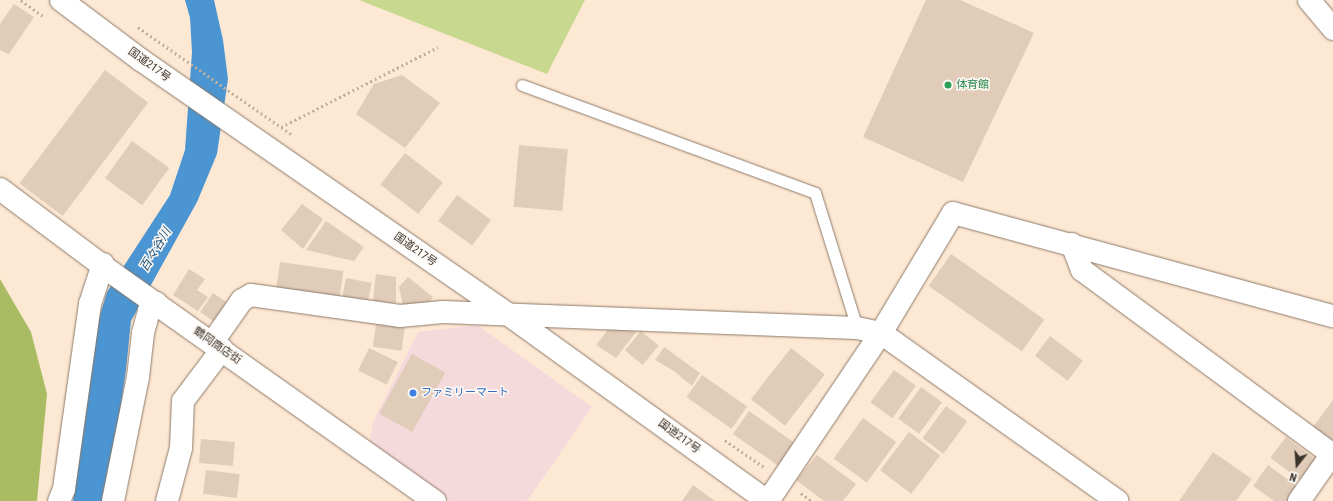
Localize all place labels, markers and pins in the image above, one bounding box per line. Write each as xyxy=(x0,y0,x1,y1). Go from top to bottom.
place label: 体育館 xyxy=(956,78,989,92)
marker: 体育館 xyxy=(943,80,953,90)
place label: ファミリーマート xyxy=(421,386,509,400)
marker: ファミリーマート xyxy=(408,388,418,398)

